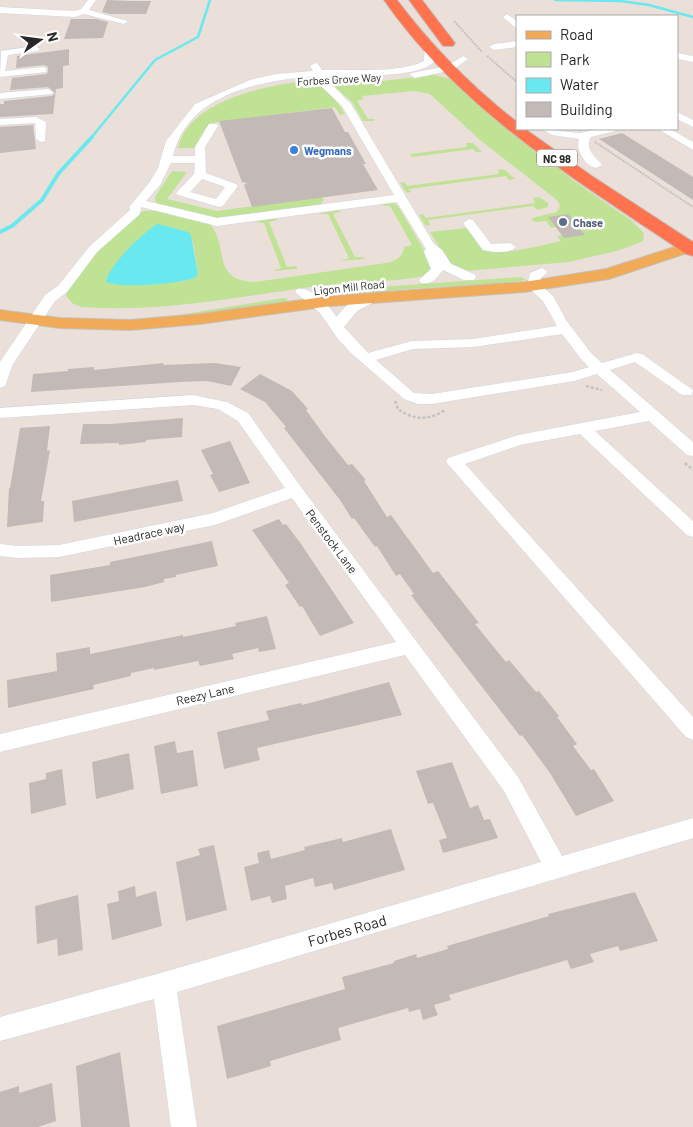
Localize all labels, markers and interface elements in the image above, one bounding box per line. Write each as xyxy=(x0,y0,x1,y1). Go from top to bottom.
north arrow xyxy=(15,15,65,65)
legend xyxy=(516,15,678,130)
text: Road xyxy=(560,25,593,43)
text: N xyxy=(44,30,62,43)
text: Park xyxy=(560,50,590,68)
street label: Forbes Grove Way xyxy=(297,70,381,88)
text: Water xyxy=(560,75,599,93)
text: Building xyxy=(560,100,613,118)
marker: Wegmans xyxy=(288,144,300,156)
place label: Wegmans xyxy=(304,144,352,157)
road number: NC 98 xyxy=(537,150,577,167)
marker: Chase xyxy=(557,216,569,228)
place label: Chase xyxy=(573,216,603,229)
street label: Ligon Mill Road xyxy=(313,277,385,297)
street label: Penstock Lane xyxy=(303,506,361,576)
street label: Headrace way xyxy=(112,519,186,547)
street label: Reezy Lane xyxy=(175,681,235,707)
street label: Forbes Road xyxy=(306,910,388,950)

